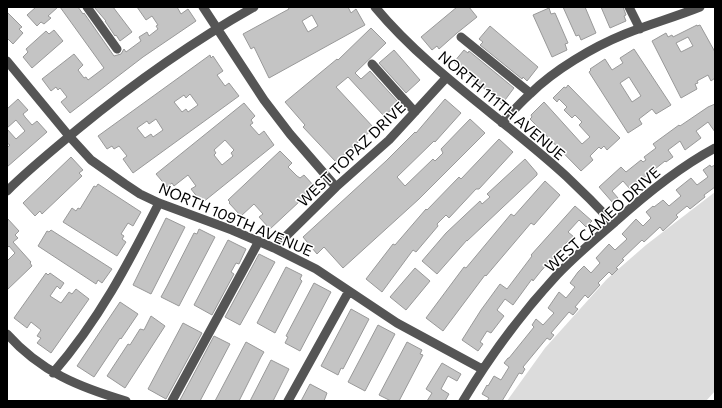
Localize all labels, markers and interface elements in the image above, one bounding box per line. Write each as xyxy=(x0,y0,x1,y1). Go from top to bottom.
street label: NORTH 111TH AVENUE xyxy=(435,47,569,163)
street label: WEST TOPAZ DRIVE xyxy=(293,98,409,210)
street label: WEST CAMEO DRIVE xyxy=(541,162,663,275)
street label: NORTH 109TH AVENUE xyxy=(156,178,316,260)

